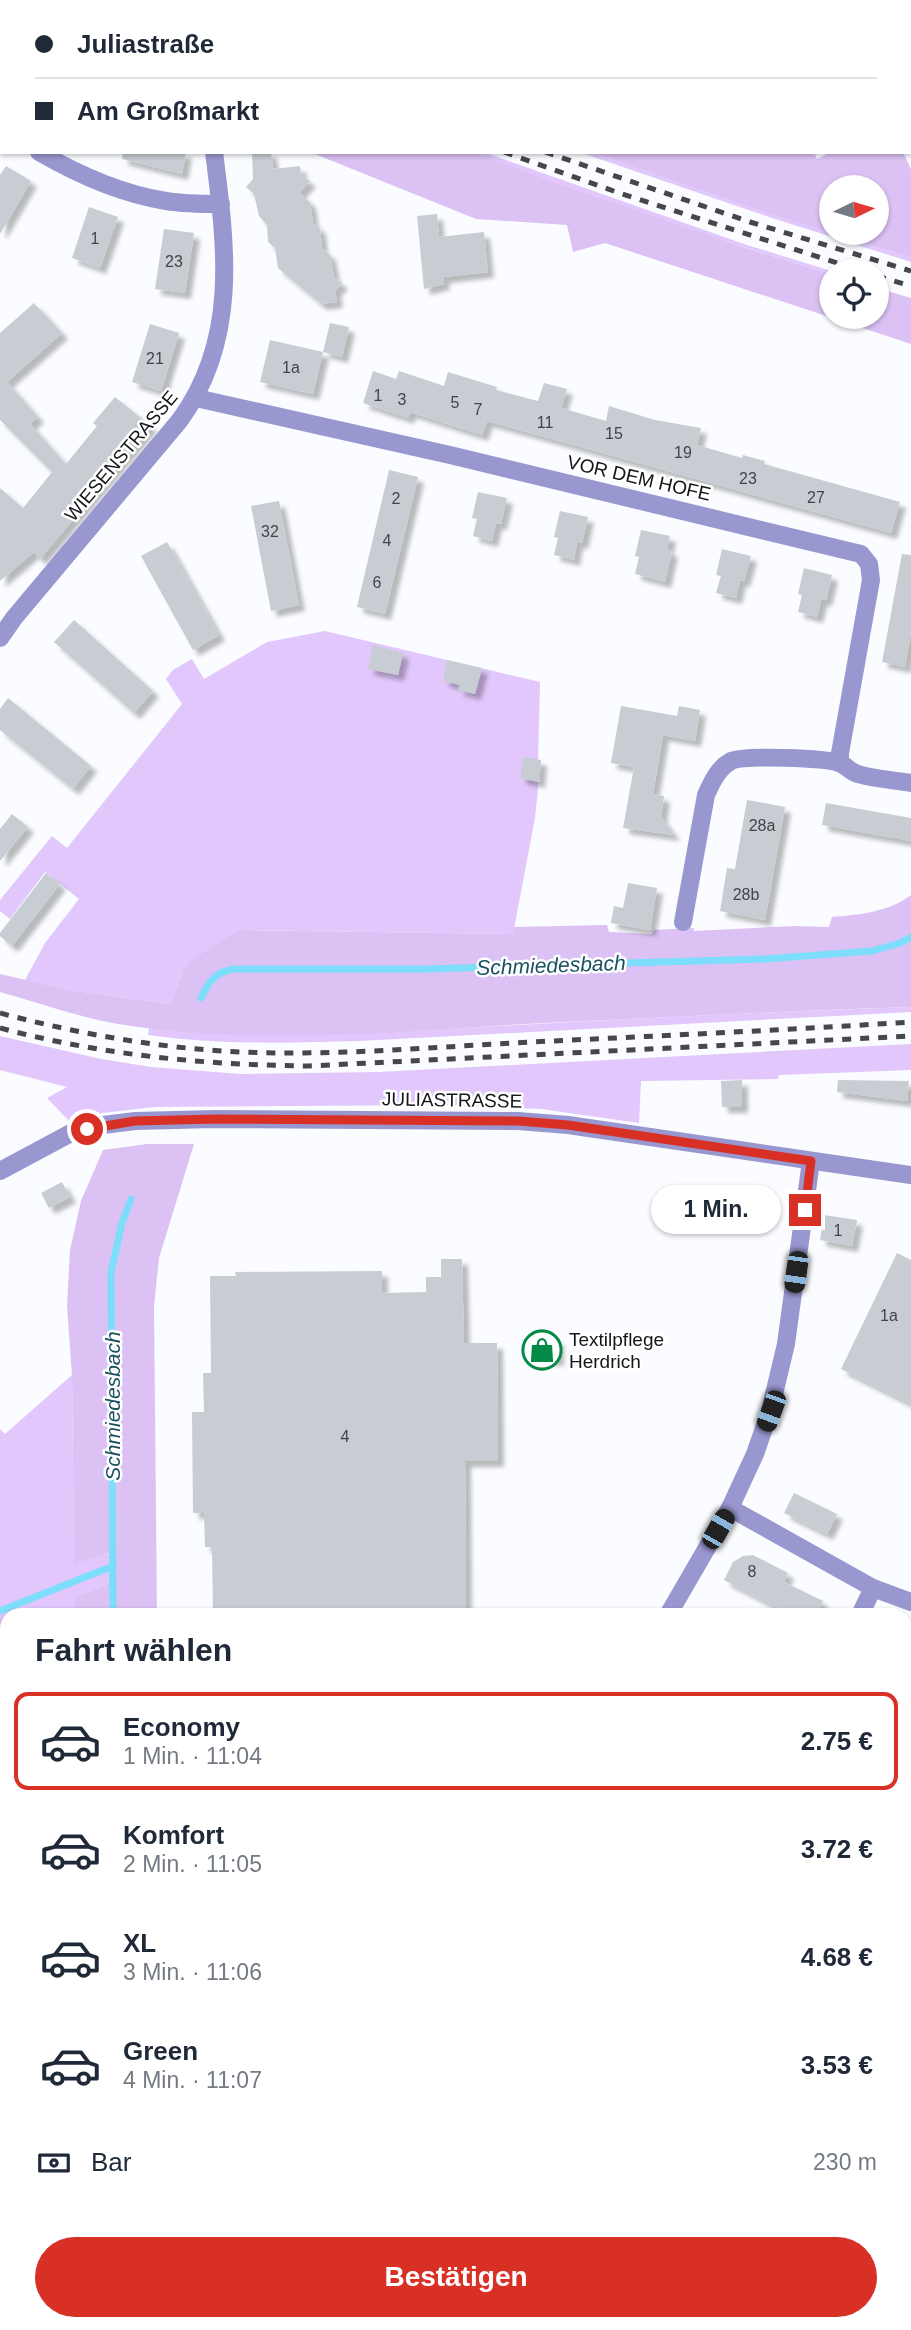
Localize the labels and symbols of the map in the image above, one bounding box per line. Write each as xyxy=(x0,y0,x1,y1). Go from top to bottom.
north arrow xyxy=(819,175,889,245)
house number: 1 xyxy=(91,230,100,247)
house number: 23 xyxy=(165,253,183,270)
house number: 21 xyxy=(146,350,164,367)
house number: 1a xyxy=(282,359,300,376)
street label: WIESENSTRASSE xyxy=(60,387,182,525)
house number: 1 xyxy=(374,387,383,404)
house number: 3 xyxy=(398,391,407,408)
house number: 5 xyxy=(451,394,460,411)
house number: 7 xyxy=(474,401,483,418)
house number: 11 xyxy=(537,414,553,431)
house number: 15 xyxy=(605,425,623,442)
house number: 19 xyxy=(674,444,692,461)
street label: VOR DEM HOFE xyxy=(565,451,713,505)
house number: 23 xyxy=(739,470,757,487)
house number: 27 xyxy=(807,489,825,506)
house number: 2 xyxy=(392,490,401,507)
house number: 32 xyxy=(261,523,279,540)
house number: 4 xyxy=(383,532,392,549)
house number: 6 xyxy=(373,574,382,591)
house number: 28a xyxy=(749,817,775,834)
house number: 28b xyxy=(733,886,759,903)
water label: Schmiedesbach xyxy=(476,951,626,979)
street label: JULIASTRASSE xyxy=(382,1088,522,1112)
route start xyxy=(71,1113,103,1145)
callout: 1 Min. xyxy=(651,1186,780,1234)
route end xyxy=(789,1194,821,1226)
house number: 1 xyxy=(834,1222,843,1239)
car xyxy=(783,1250,810,1294)
house number: 1a xyxy=(880,1307,898,1324)
shop icon: Textilpflege Herdrich xyxy=(521,1329,563,1371)
place label: Textilpflege Herdrich xyxy=(569,1329,664,1372)
water label: Schmiedesbach xyxy=(101,1331,124,1481)
car xyxy=(754,1388,789,1434)
house number: 4 xyxy=(341,1428,350,1445)
car xyxy=(699,1506,738,1552)
house number: 8 xyxy=(748,1563,757,1580)

